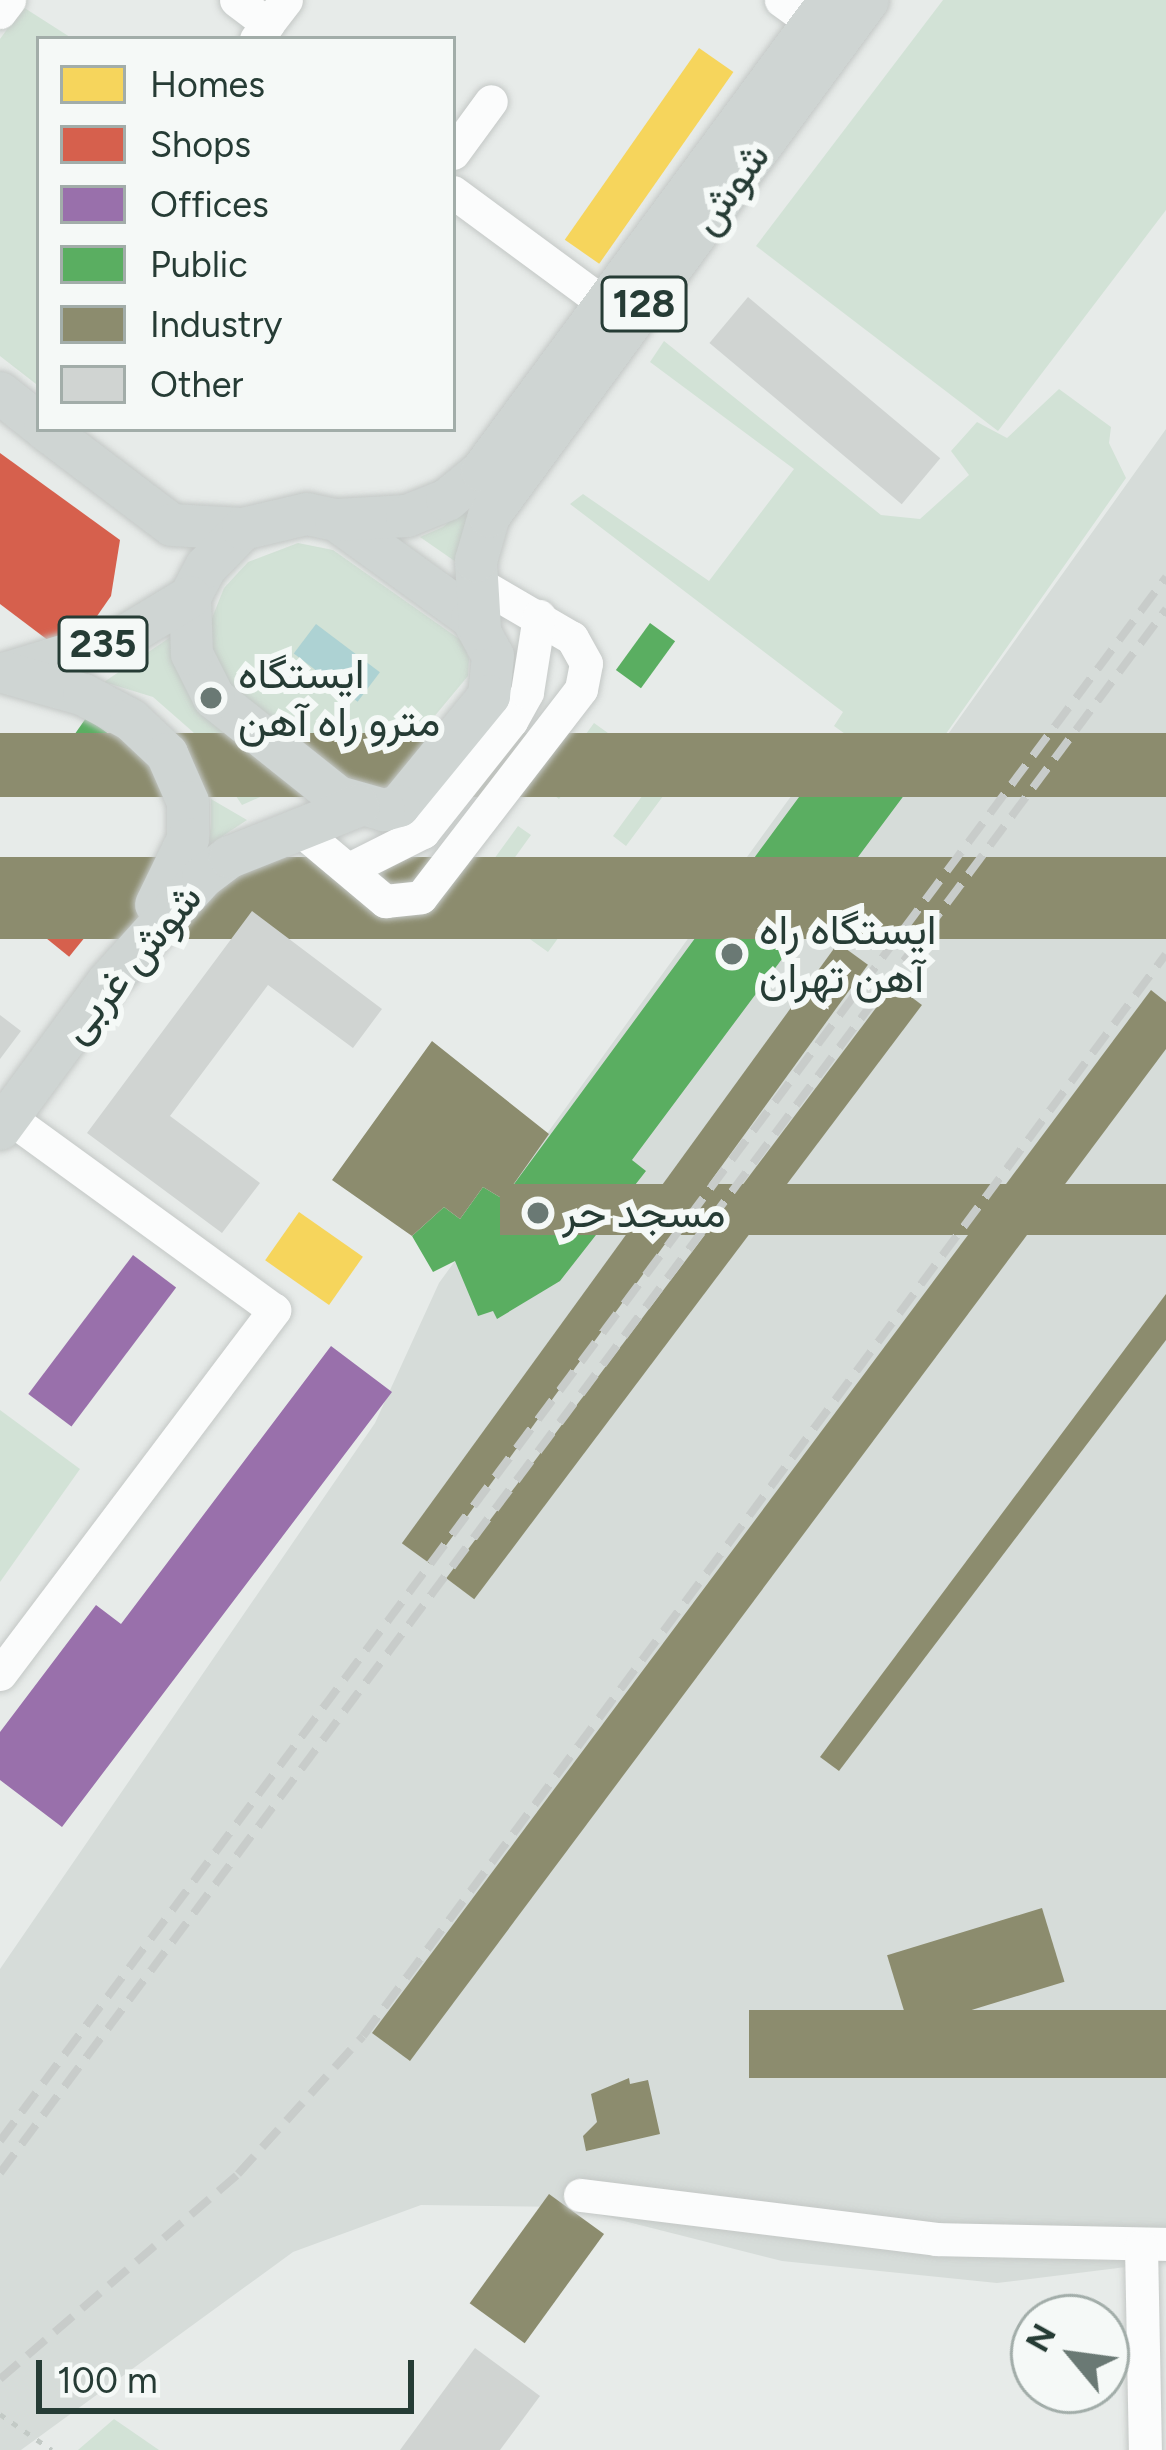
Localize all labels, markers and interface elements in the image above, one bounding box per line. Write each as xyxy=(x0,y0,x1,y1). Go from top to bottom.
legend xyxy=(36,36,456,432)
text: Homes xyxy=(150,63,265,106)
text: Shops xyxy=(150,123,251,166)
street label: شوش xyxy=(680,132,780,244)
text: Offices xyxy=(150,183,269,226)
text: Public xyxy=(150,243,248,286)
road number: 128 xyxy=(599,271,689,337)
text: Industry xyxy=(150,303,283,346)
text: Other xyxy=(150,363,243,406)
road number: 235 xyxy=(55,611,151,677)
place label: ایستگاه مترو راه آهن xyxy=(238,649,440,748)
marker: ایستگاه مترو راه آهن xyxy=(195,682,227,714)
street label: شوش غربی xyxy=(50,873,212,1053)
place label: ایستگاه راه آهن تهران xyxy=(759,905,937,1004)
marker: ایستگاه راه آهن تهران xyxy=(716,938,748,970)
place label: مسجد حر xyxy=(562,1188,726,1238)
marker: مسجد حر xyxy=(525,1200,551,1226)
north arrow xyxy=(1010,2294,1130,2414)
text: N xyxy=(1017,2317,1064,2358)
scale bar xyxy=(42,2336,420,2410)
text: 100 m xyxy=(57,2359,158,2402)

